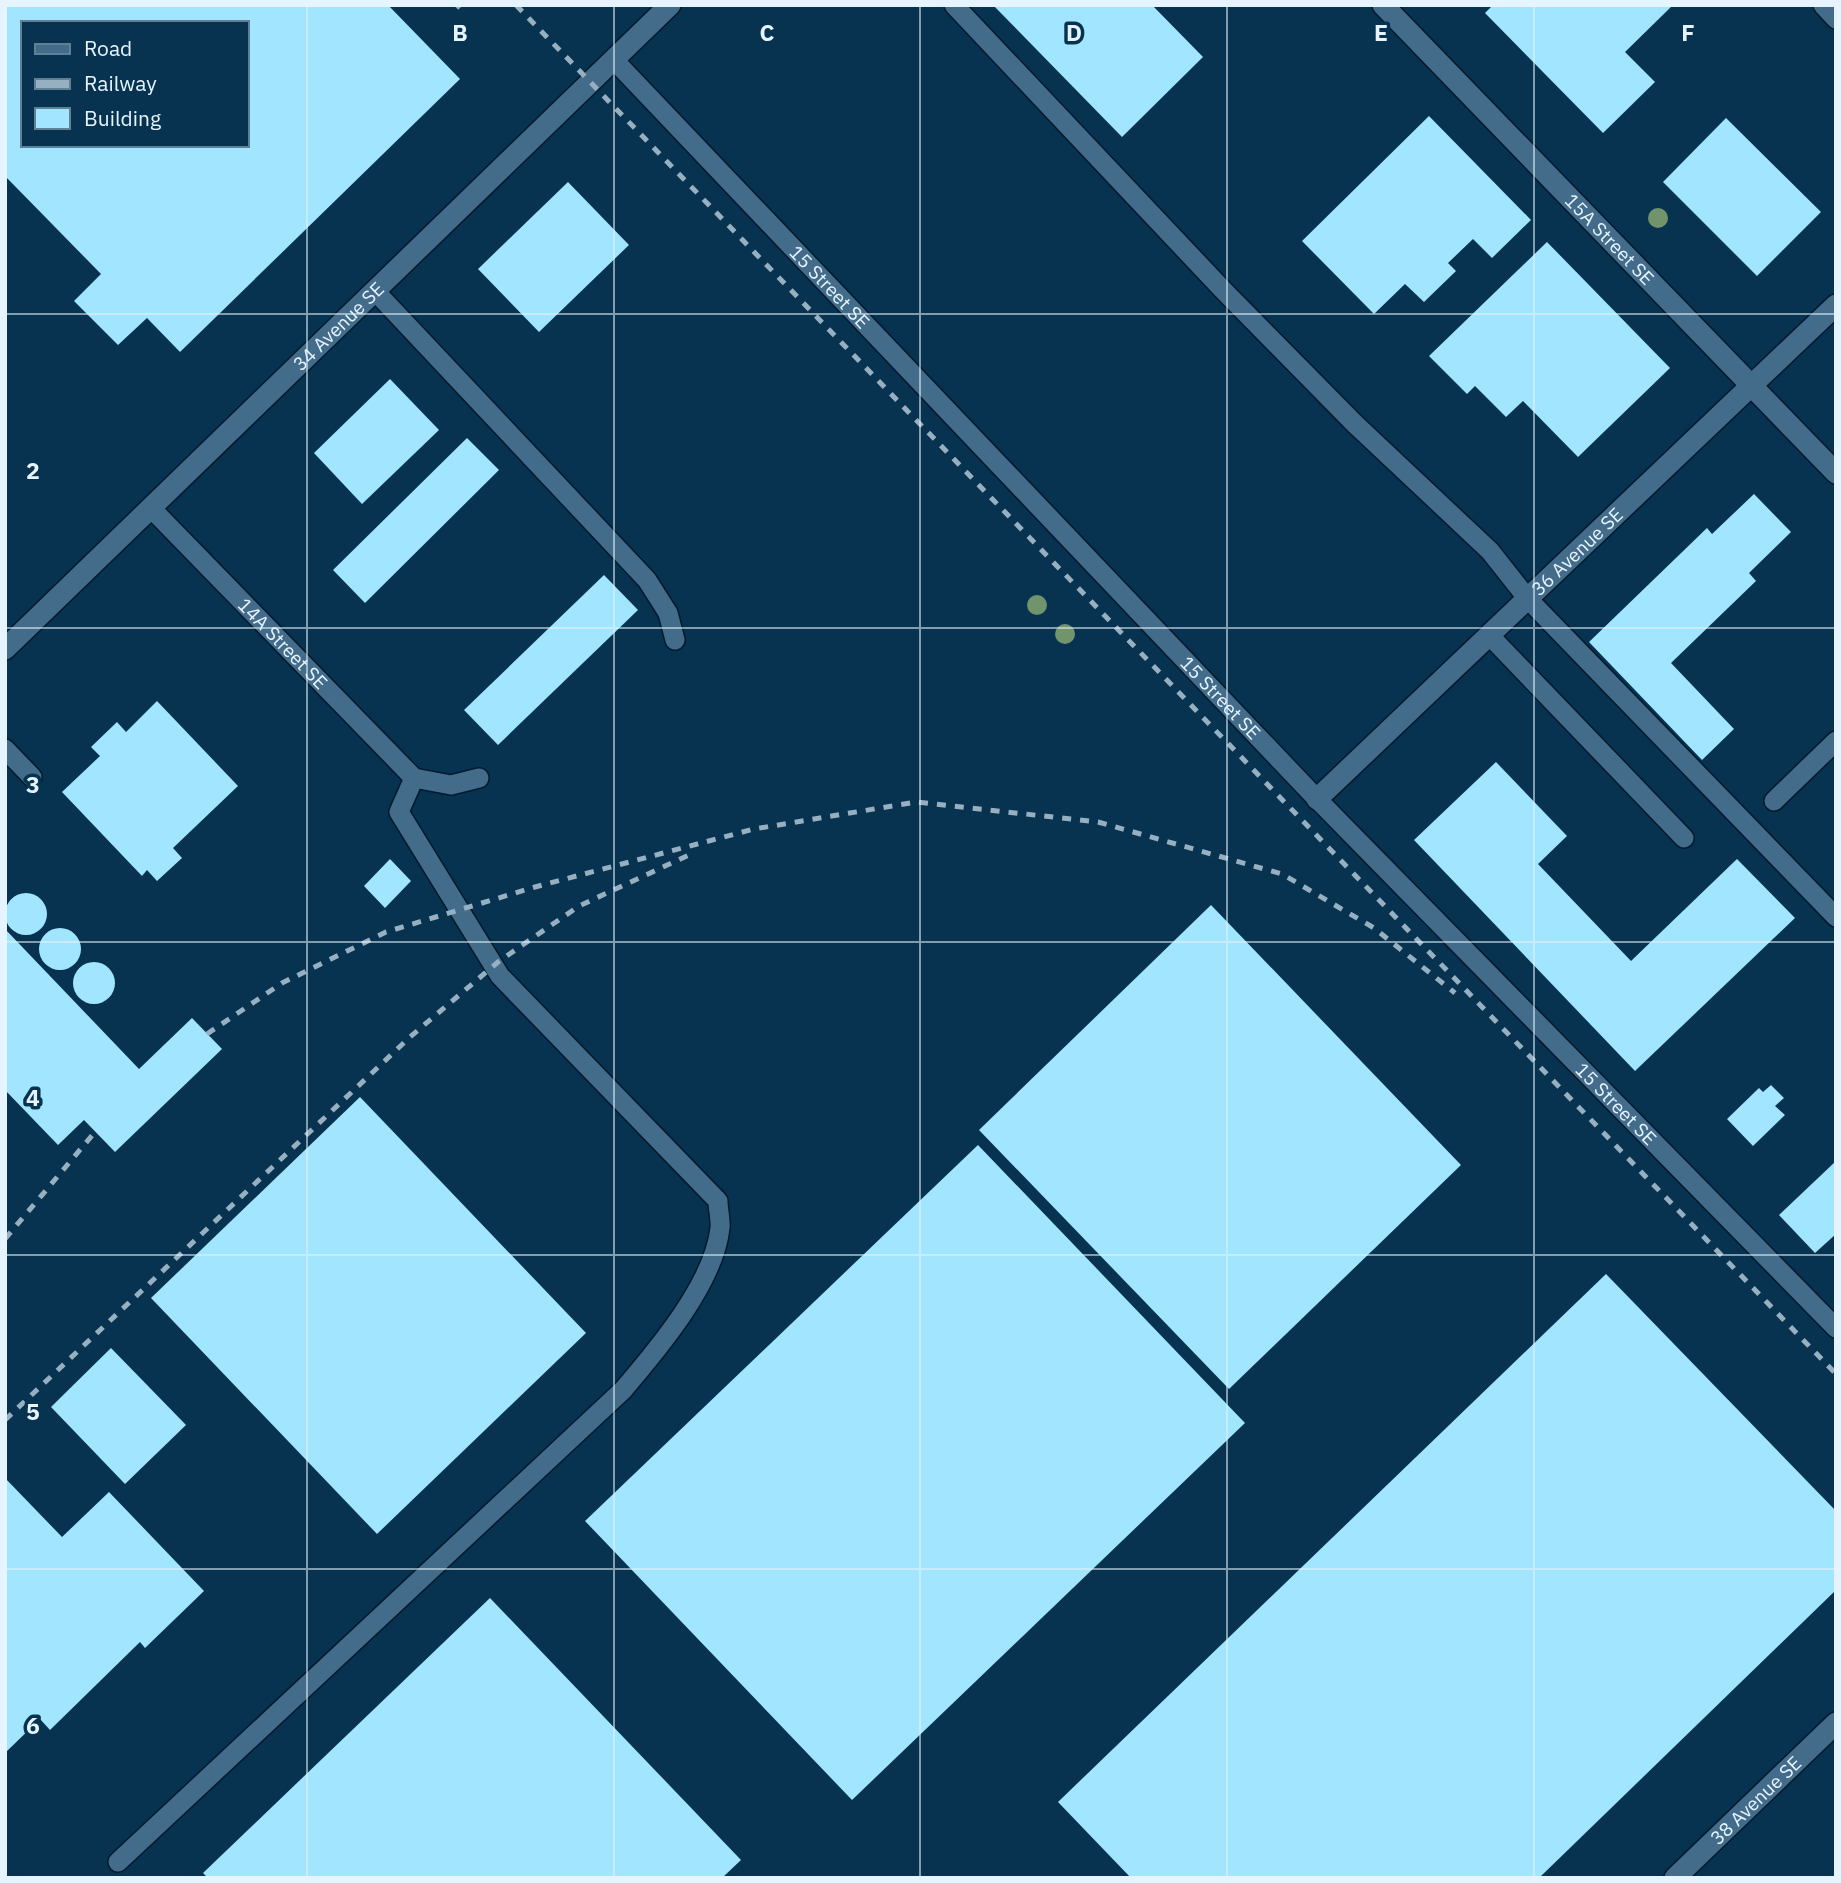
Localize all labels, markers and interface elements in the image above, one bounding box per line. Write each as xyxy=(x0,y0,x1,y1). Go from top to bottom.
text: B xyxy=(452,17,468,47)
text: C xyxy=(760,17,775,47)
text: D xyxy=(1066,17,1082,47)
text: E xyxy=(1374,17,1388,47)
text: F xyxy=(1681,17,1695,47)
legend xyxy=(21,21,248,147)
text: Road xyxy=(84,34,132,62)
text: Railway xyxy=(84,69,157,97)
text: Building xyxy=(84,104,161,132)
street label: 15A Street SE xyxy=(1560,188,1659,290)
street label: 15 Street SE xyxy=(784,240,875,333)
street label: 34 Avenue SE xyxy=(288,277,389,376)
text: 2 xyxy=(26,455,40,485)
street label: 36 Avenue SE xyxy=(1526,502,1628,601)
street label: 14A Street SE xyxy=(233,593,333,694)
street label: 15 Street SE xyxy=(1175,651,1266,744)
text: 3 xyxy=(26,769,40,799)
street label: 15 Street SE xyxy=(1570,1058,1662,1150)
text: 4 xyxy=(26,1082,40,1112)
text: 5 xyxy=(26,1396,40,1426)
text: 6 xyxy=(26,1710,40,1740)
street label: 38 Avenue SE xyxy=(1705,1751,1806,1850)

